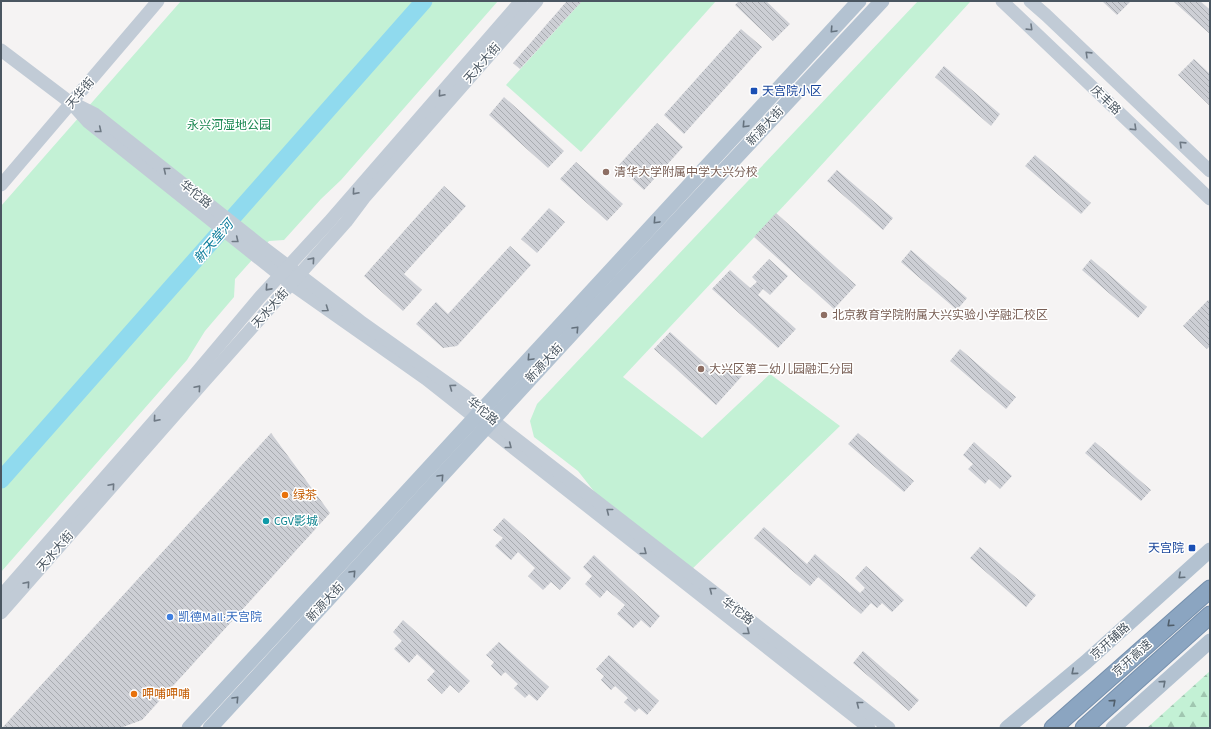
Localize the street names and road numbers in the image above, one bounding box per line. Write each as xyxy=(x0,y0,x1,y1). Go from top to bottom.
street label: 天水大街 xyxy=(460,40,505,87)
street label: 天华街 xyxy=(62,74,98,113)
street label: 庆丰路 xyxy=(1087,82,1125,119)
street label: 新源大街 xyxy=(743,103,788,150)
street label: 华佗路 xyxy=(176,176,215,212)
street label: 天水大街 xyxy=(248,285,293,332)
street label: 新源大街 xyxy=(522,340,567,387)
street label: 华佗路 xyxy=(463,393,502,429)
street label: 天水大街 xyxy=(33,528,78,575)
street label: 新源大街 xyxy=(303,579,348,626)
street label: 华佗路 xyxy=(718,594,757,629)
street label: 京开辅路 xyxy=(1087,619,1134,664)
street label: 京开高速 xyxy=(1109,636,1156,681)

